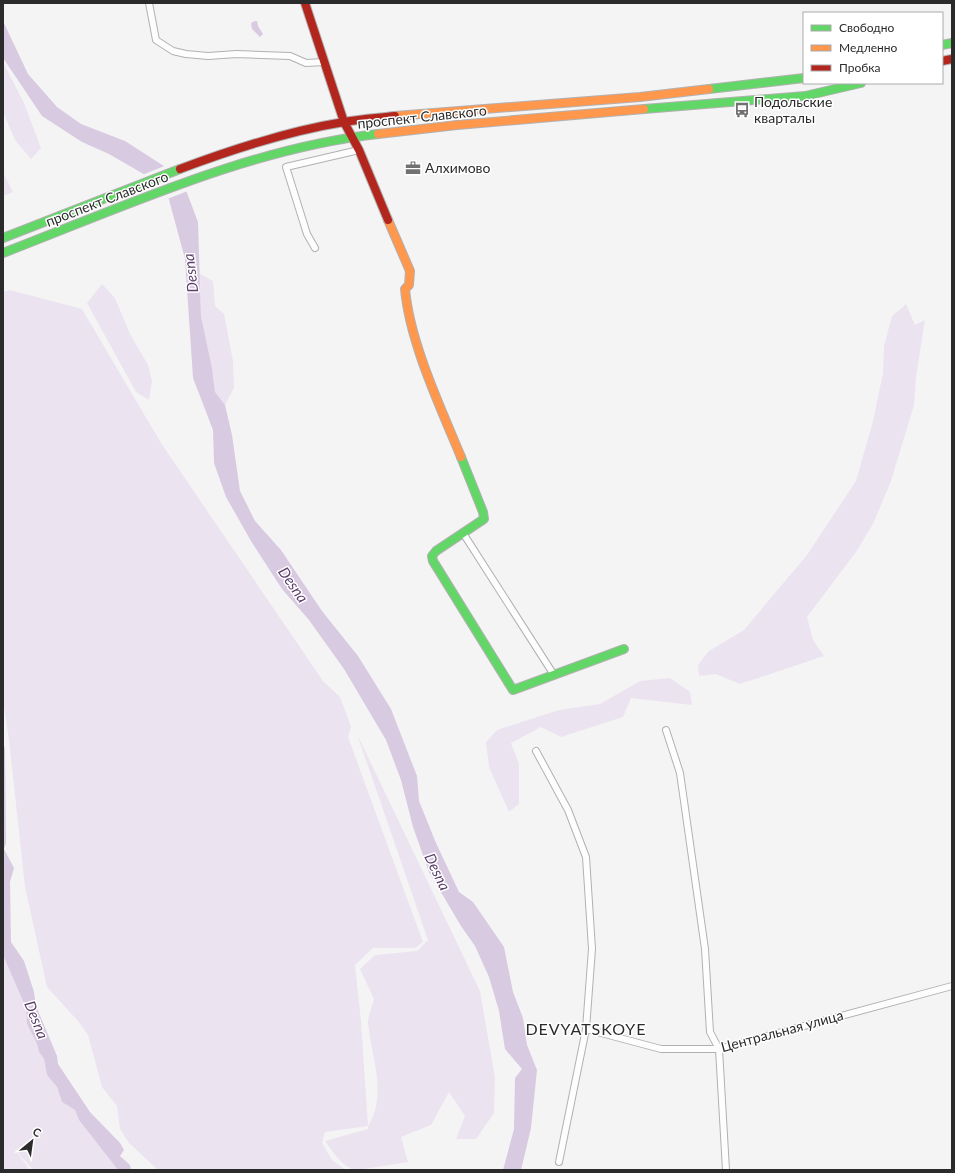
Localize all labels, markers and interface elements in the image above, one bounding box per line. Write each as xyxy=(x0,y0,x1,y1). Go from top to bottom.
legend xyxy=(803,12,943,84)
text: Свободно xyxy=(839,20,895,35)
text: Медленно xyxy=(839,40,898,55)
text: Пробка xyxy=(839,60,880,75)
place label: Подольские кварталы xyxy=(754,93,832,126)
street label: проспект Славского xyxy=(356,101,488,132)
bus stop icon: Подольские кварталы xyxy=(733,101,751,119)
office icon: Алхимово xyxy=(404,159,422,177)
place label: Алхимово xyxy=(425,159,491,176)
street label: проспект Славского xyxy=(43,167,171,230)
water label: Desna xyxy=(179,252,201,294)
water label: Desna xyxy=(275,563,313,606)
water label: Desna xyxy=(421,850,455,893)
water label: Desna xyxy=(21,998,53,1042)
street label: Центральная улица xyxy=(719,1006,845,1055)
district label: DEVYATSKOYE xyxy=(525,1019,647,1038)
north arrow xyxy=(12,1121,52,1161)
text: С xyxy=(31,1124,44,1140)

